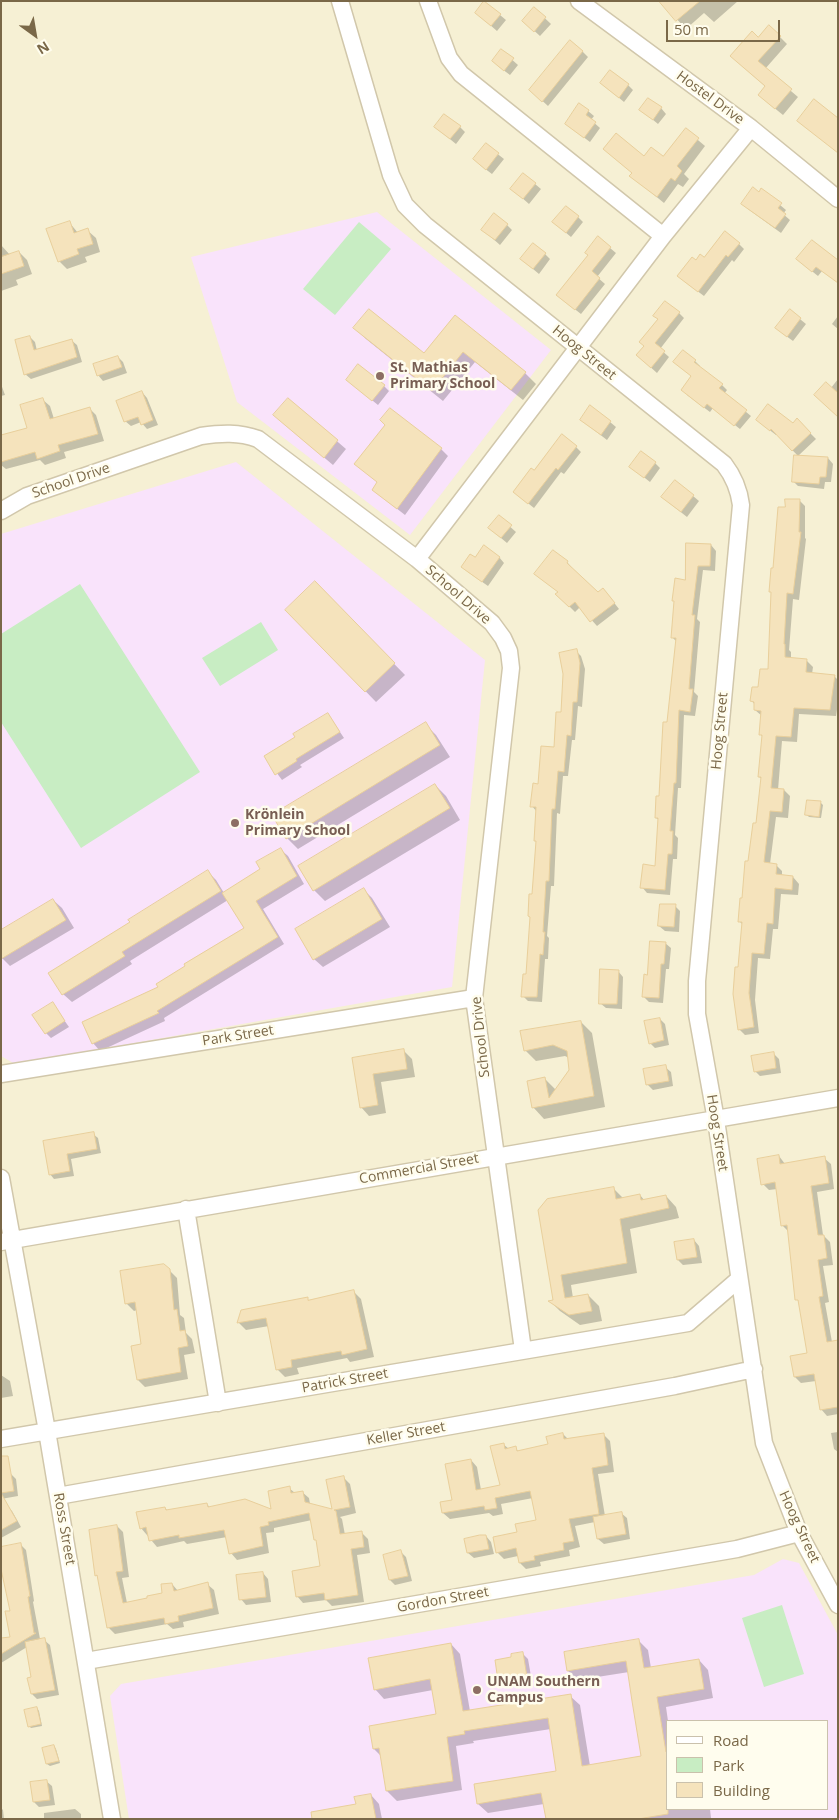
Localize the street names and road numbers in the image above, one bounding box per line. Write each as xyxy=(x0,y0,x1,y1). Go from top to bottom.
street label: Hostel Drive xyxy=(673,68,747,128)
street label: Hoog Street xyxy=(549,322,619,384)
street label: School Drive xyxy=(30,460,112,502)
street label: School Drive xyxy=(422,562,494,628)
street label: Hoog Street xyxy=(708,692,732,770)
street label: School Drive xyxy=(468,996,494,1078)
street label: Park Street xyxy=(201,1022,275,1050)
street label: Hoog Street xyxy=(703,1093,731,1173)
street label: Commercial Street xyxy=(358,1150,480,1188)
street label: Patrick Street xyxy=(301,1365,389,1397)
street label: Keller Street xyxy=(365,1419,447,1449)
street label: Hoog Street xyxy=(775,1488,823,1566)
street label: Ross Street xyxy=(49,1492,79,1566)
street label: Gordon Street xyxy=(396,1584,490,1616)

